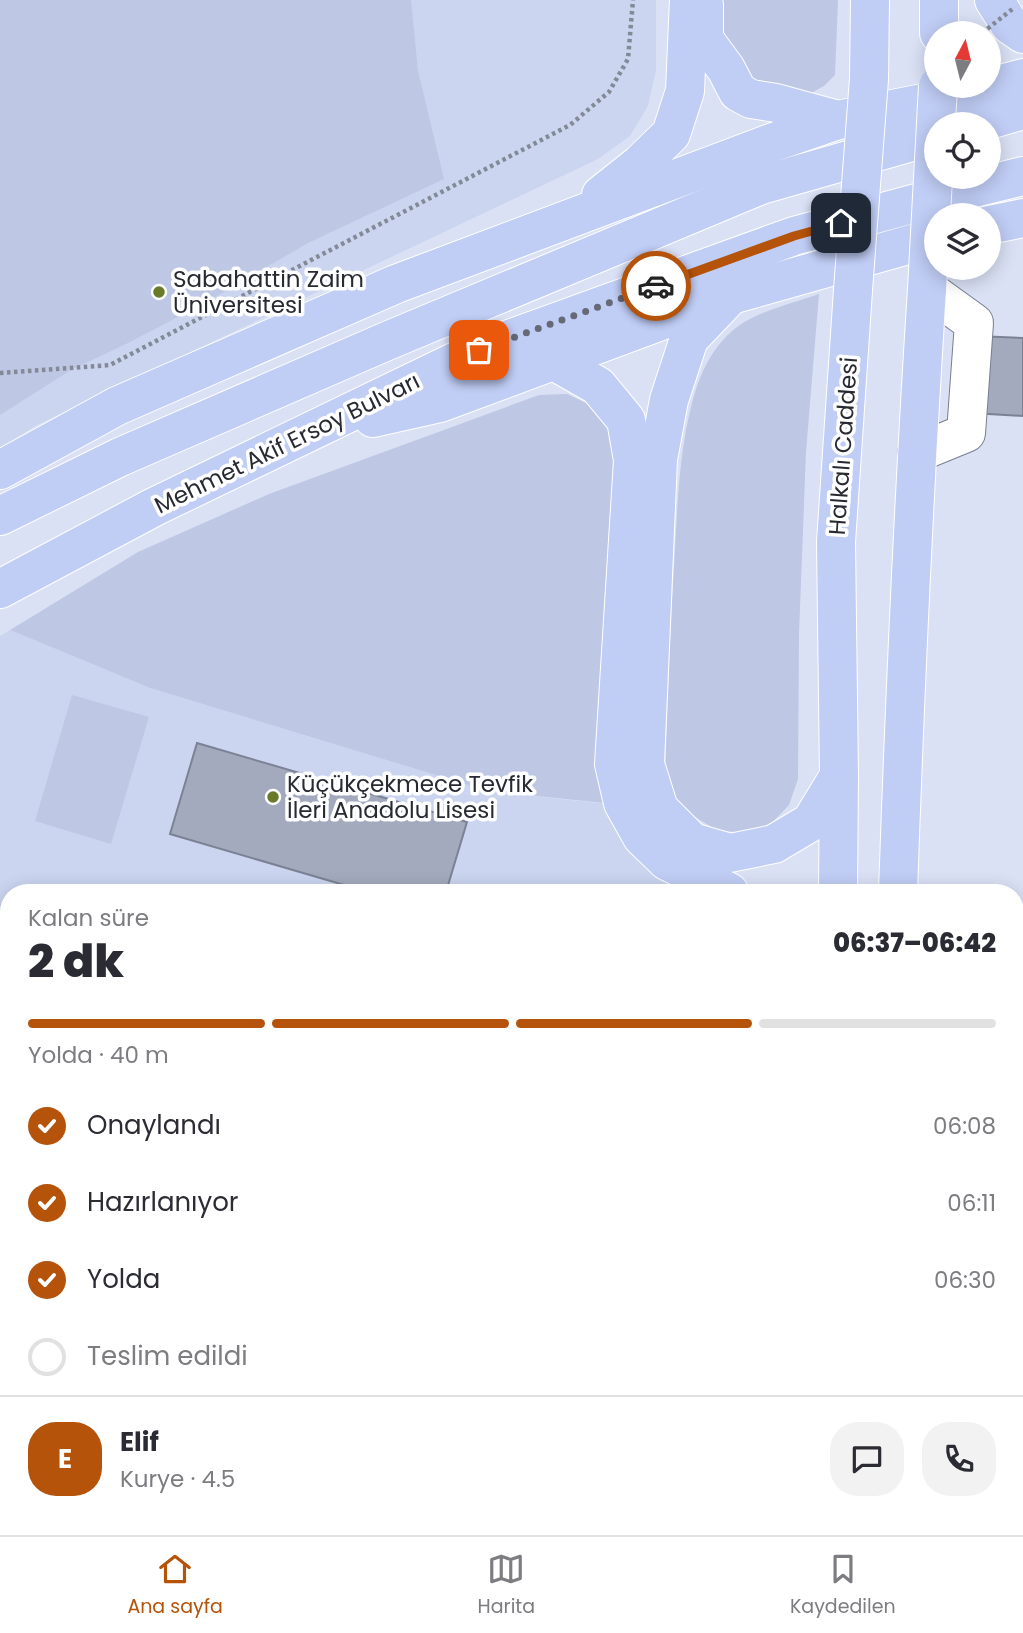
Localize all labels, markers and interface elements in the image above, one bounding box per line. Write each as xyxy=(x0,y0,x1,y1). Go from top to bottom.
north arrow xyxy=(924,21,1001,98)
map controls xyxy=(924,21,1001,280)
button: locate xyxy=(924,112,1001,189)
pin xyxy=(811,193,871,253)
button: layers xyxy=(924,203,1001,280)
icon: home xyxy=(822,204,860,242)
courier xyxy=(621,251,691,321)
place label: Sabahattin Zaim Üniversitesi xyxy=(173,263,364,321)
icon: car xyxy=(637,267,675,305)
marker: Sabahattin Zaim Üniversitesi xyxy=(151,284,167,300)
pin xyxy=(449,320,509,380)
icon: bag xyxy=(460,331,498,369)
street label: Halkalı Caddesi xyxy=(821,356,865,536)
street label: Mehmet Akif Ersoy Bulvarı xyxy=(149,365,425,521)
place label: Küçükçekmece Tevfik İleri Anadolu Lisesi xyxy=(287,768,533,826)
marker: Küçükçekmece Tevfik İleri Anadolu Lisesi xyxy=(265,789,281,805)
text: Kalan süre xyxy=(28,902,149,934)
text: 06:37–06:42 xyxy=(833,925,996,961)
text: 2 dk xyxy=(28,929,124,993)
text: Yolda · 40 m xyxy=(28,1039,169,1071)
icon: check xyxy=(28,1107,66,1145)
text: Onaylandı xyxy=(87,1107,221,1143)
text: 06:08 xyxy=(933,1110,996,1142)
icon: check xyxy=(28,1184,66,1222)
text: Hazırlanıyor xyxy=(87,1184,238,1220)
text: 06:11 xyxy=(947,1187,996,1219)
icon: check xyxy=(28,1261,66,1299)
text: Yolda xyxy=(87,1261,160,1297)
text: 06:30 xyxy=(934,1264,996,1296)
text: Teslim edildi xyxy=(87,1338,248,1374)
button: chat xyxy=(830,1422,904,1496)
button: phone xyxy=(922,1422,996,1496)
text: Elif xyxy=(120,1424,159,1460)
text: E xyxy=(58,1441,72,1477)
text: Kurye · 4.5 xyxy=(120,1463,235,1495)
tab: Ana sayfa xyxy=(127,1550,223,1621)
tab: Harita xyxy=(478,1550,535,1621)
tab: Kaydedilen xyxy=(790,1550,896,1621)

